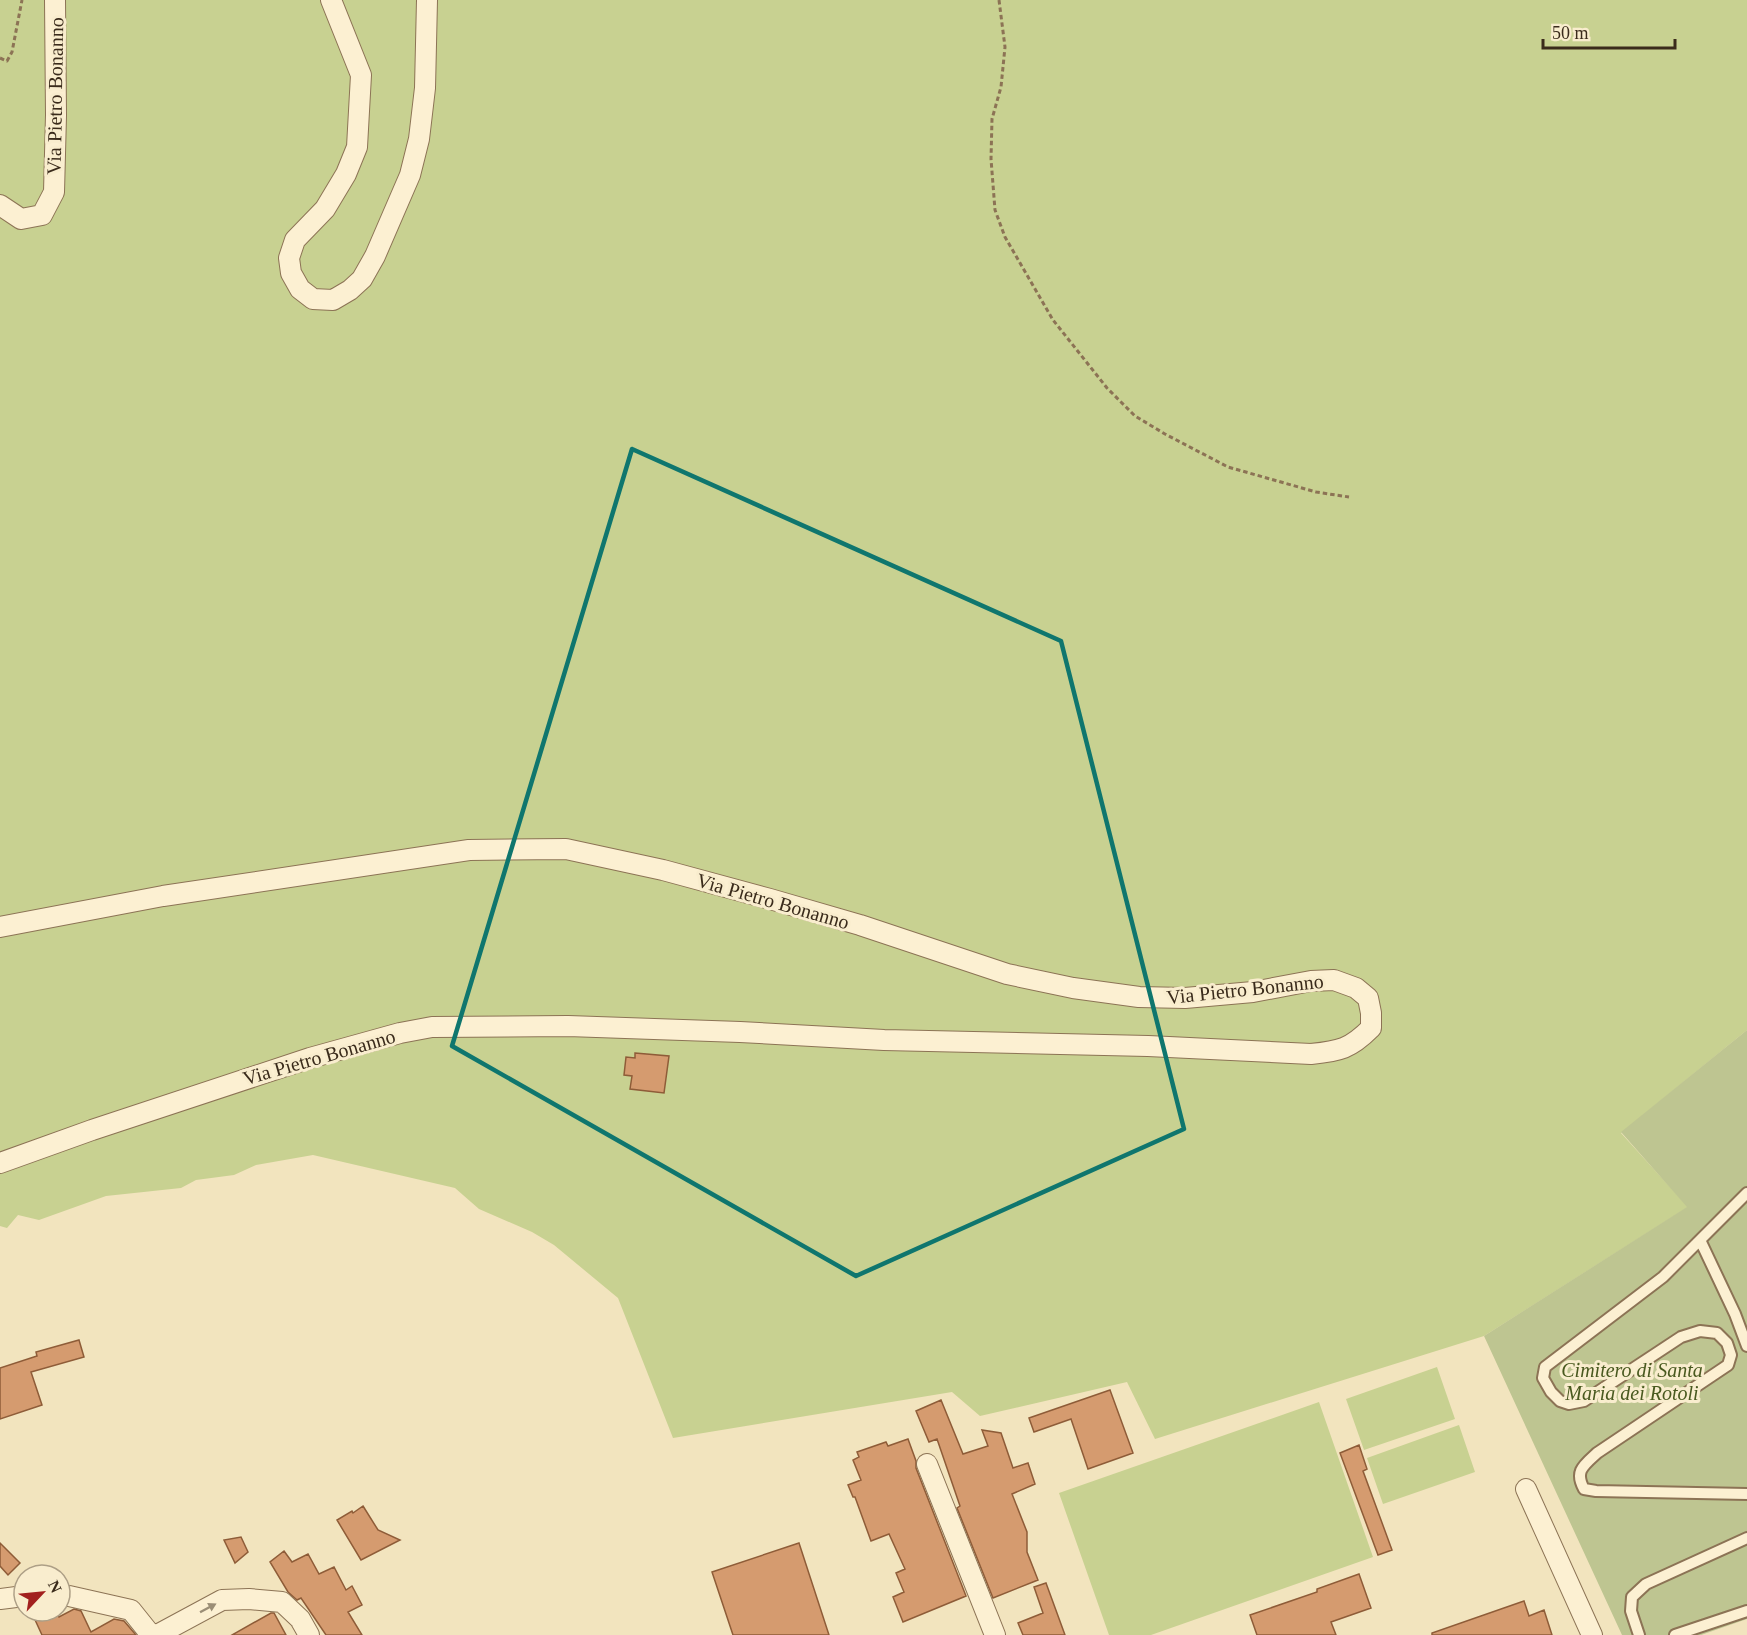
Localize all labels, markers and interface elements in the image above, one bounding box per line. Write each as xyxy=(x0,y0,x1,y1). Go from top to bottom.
scale bar xyxy=(1543,12,1675,50)
street label: Via Pietro Bonanno xyxy=(43,17,67,175)
text: 50 m xyxy=(1552,23,1589,43)
street label: Via Pietro Bonanno xyxy=(694,869,852,933)
street label: Via Pietro Bonanno xyxy=(1165,970,1325,1008)
street label: Via Pietro Bonanno xyxy=(240,1025,398,1089)
park label: Cimitero di Santa Maria dei Rotoli xyxy=(1561,1359,1703,1404)
north arrow xyxy=(12,1563,72,1623)
text: N xyxy=(45,1578,65,1596)
one-way arrow xyxy=(200,1603,217,1612)

